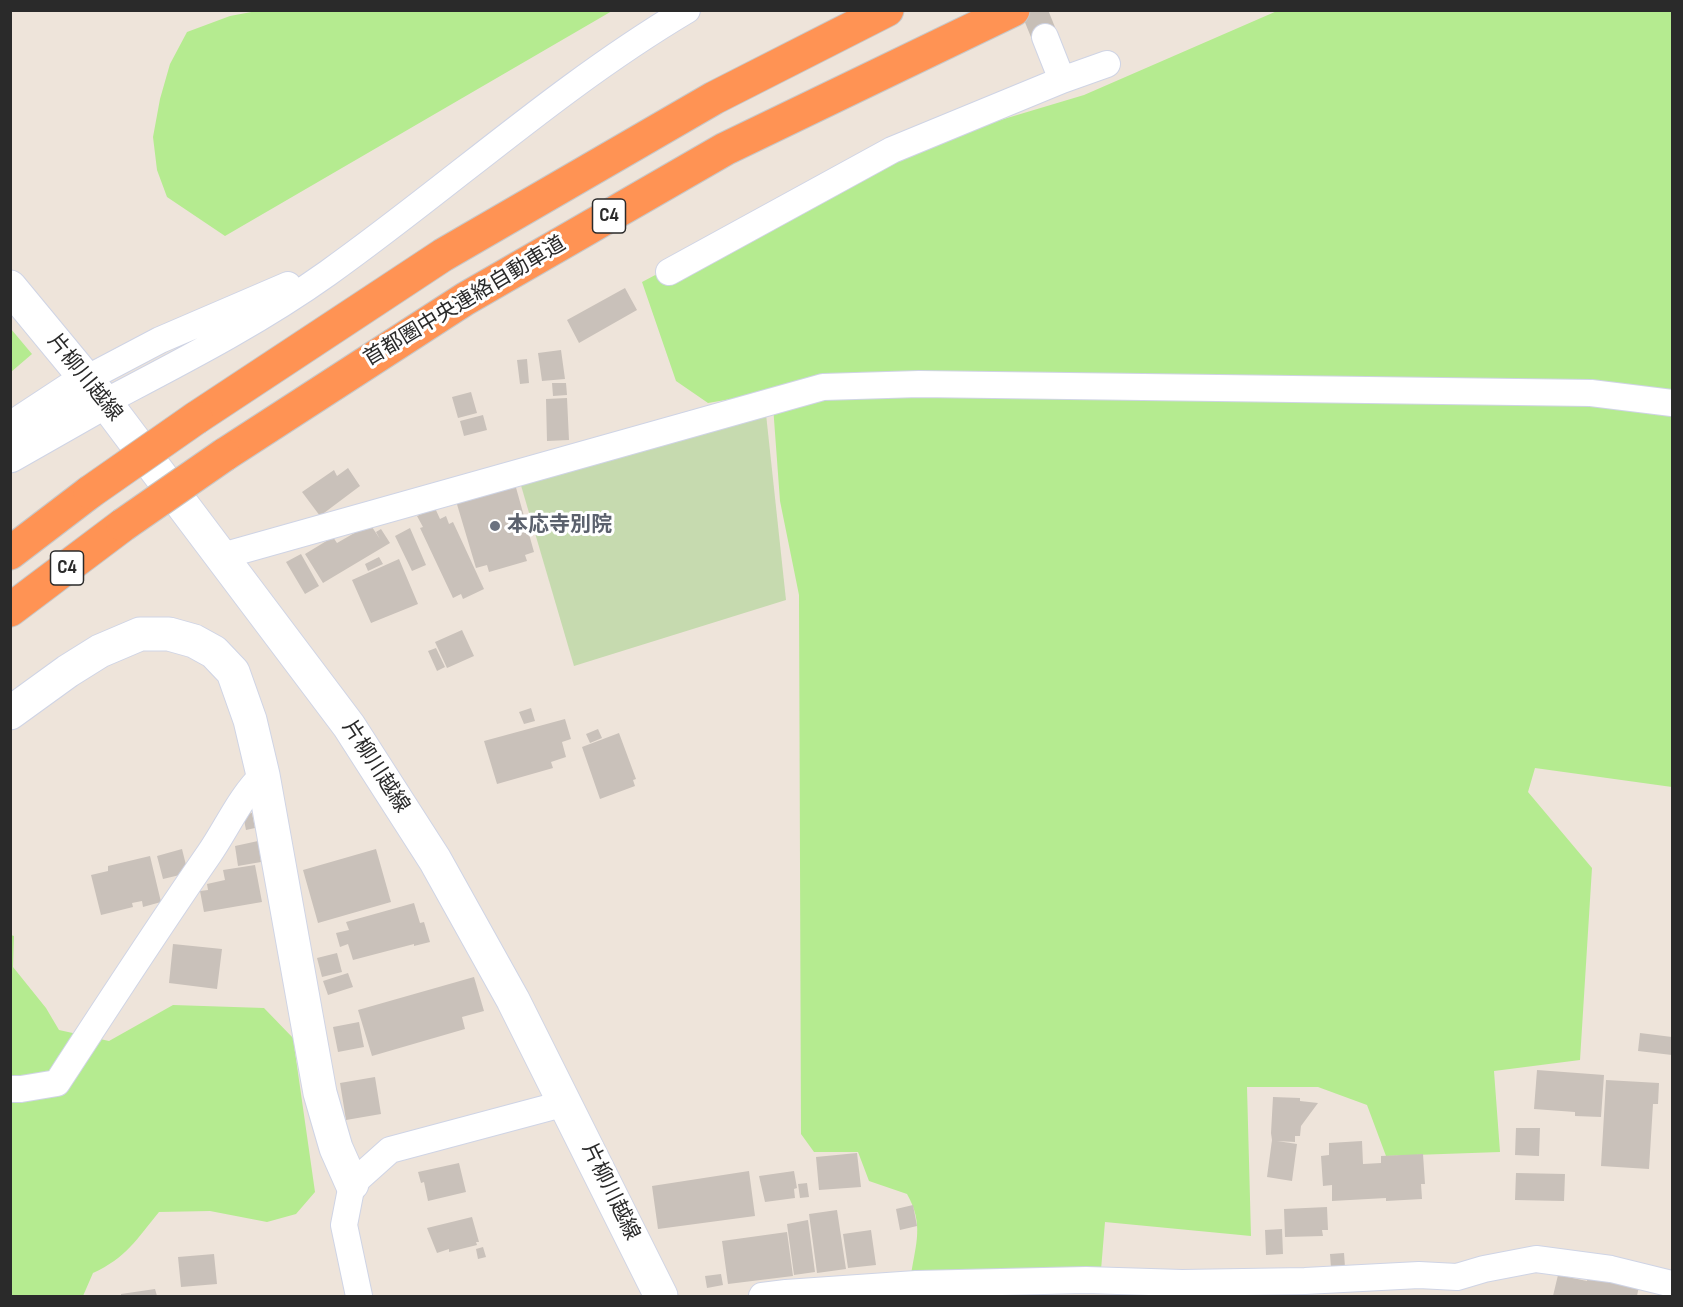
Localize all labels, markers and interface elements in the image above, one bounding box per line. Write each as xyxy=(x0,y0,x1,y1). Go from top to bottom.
road number: C4 xyxy=(592,199,626,233)
street label: 首都圏中央連絡自動車道 xyxy=(360,232,570,372)
street label: 片柳川越線 xyxy=(41,329,127,427)
place label: 本応寺別院 xyxy=(507,513,612,539)
marker: 本応寺別院 xyxy=(488,519,502,533)
road number: C4 xyxy=(50,551,84,585)
street label: 片柳川越線 xyxy=(336,716,414,818)
street label: 片柳川越線 xyxy=(576,1139,644,1245)

